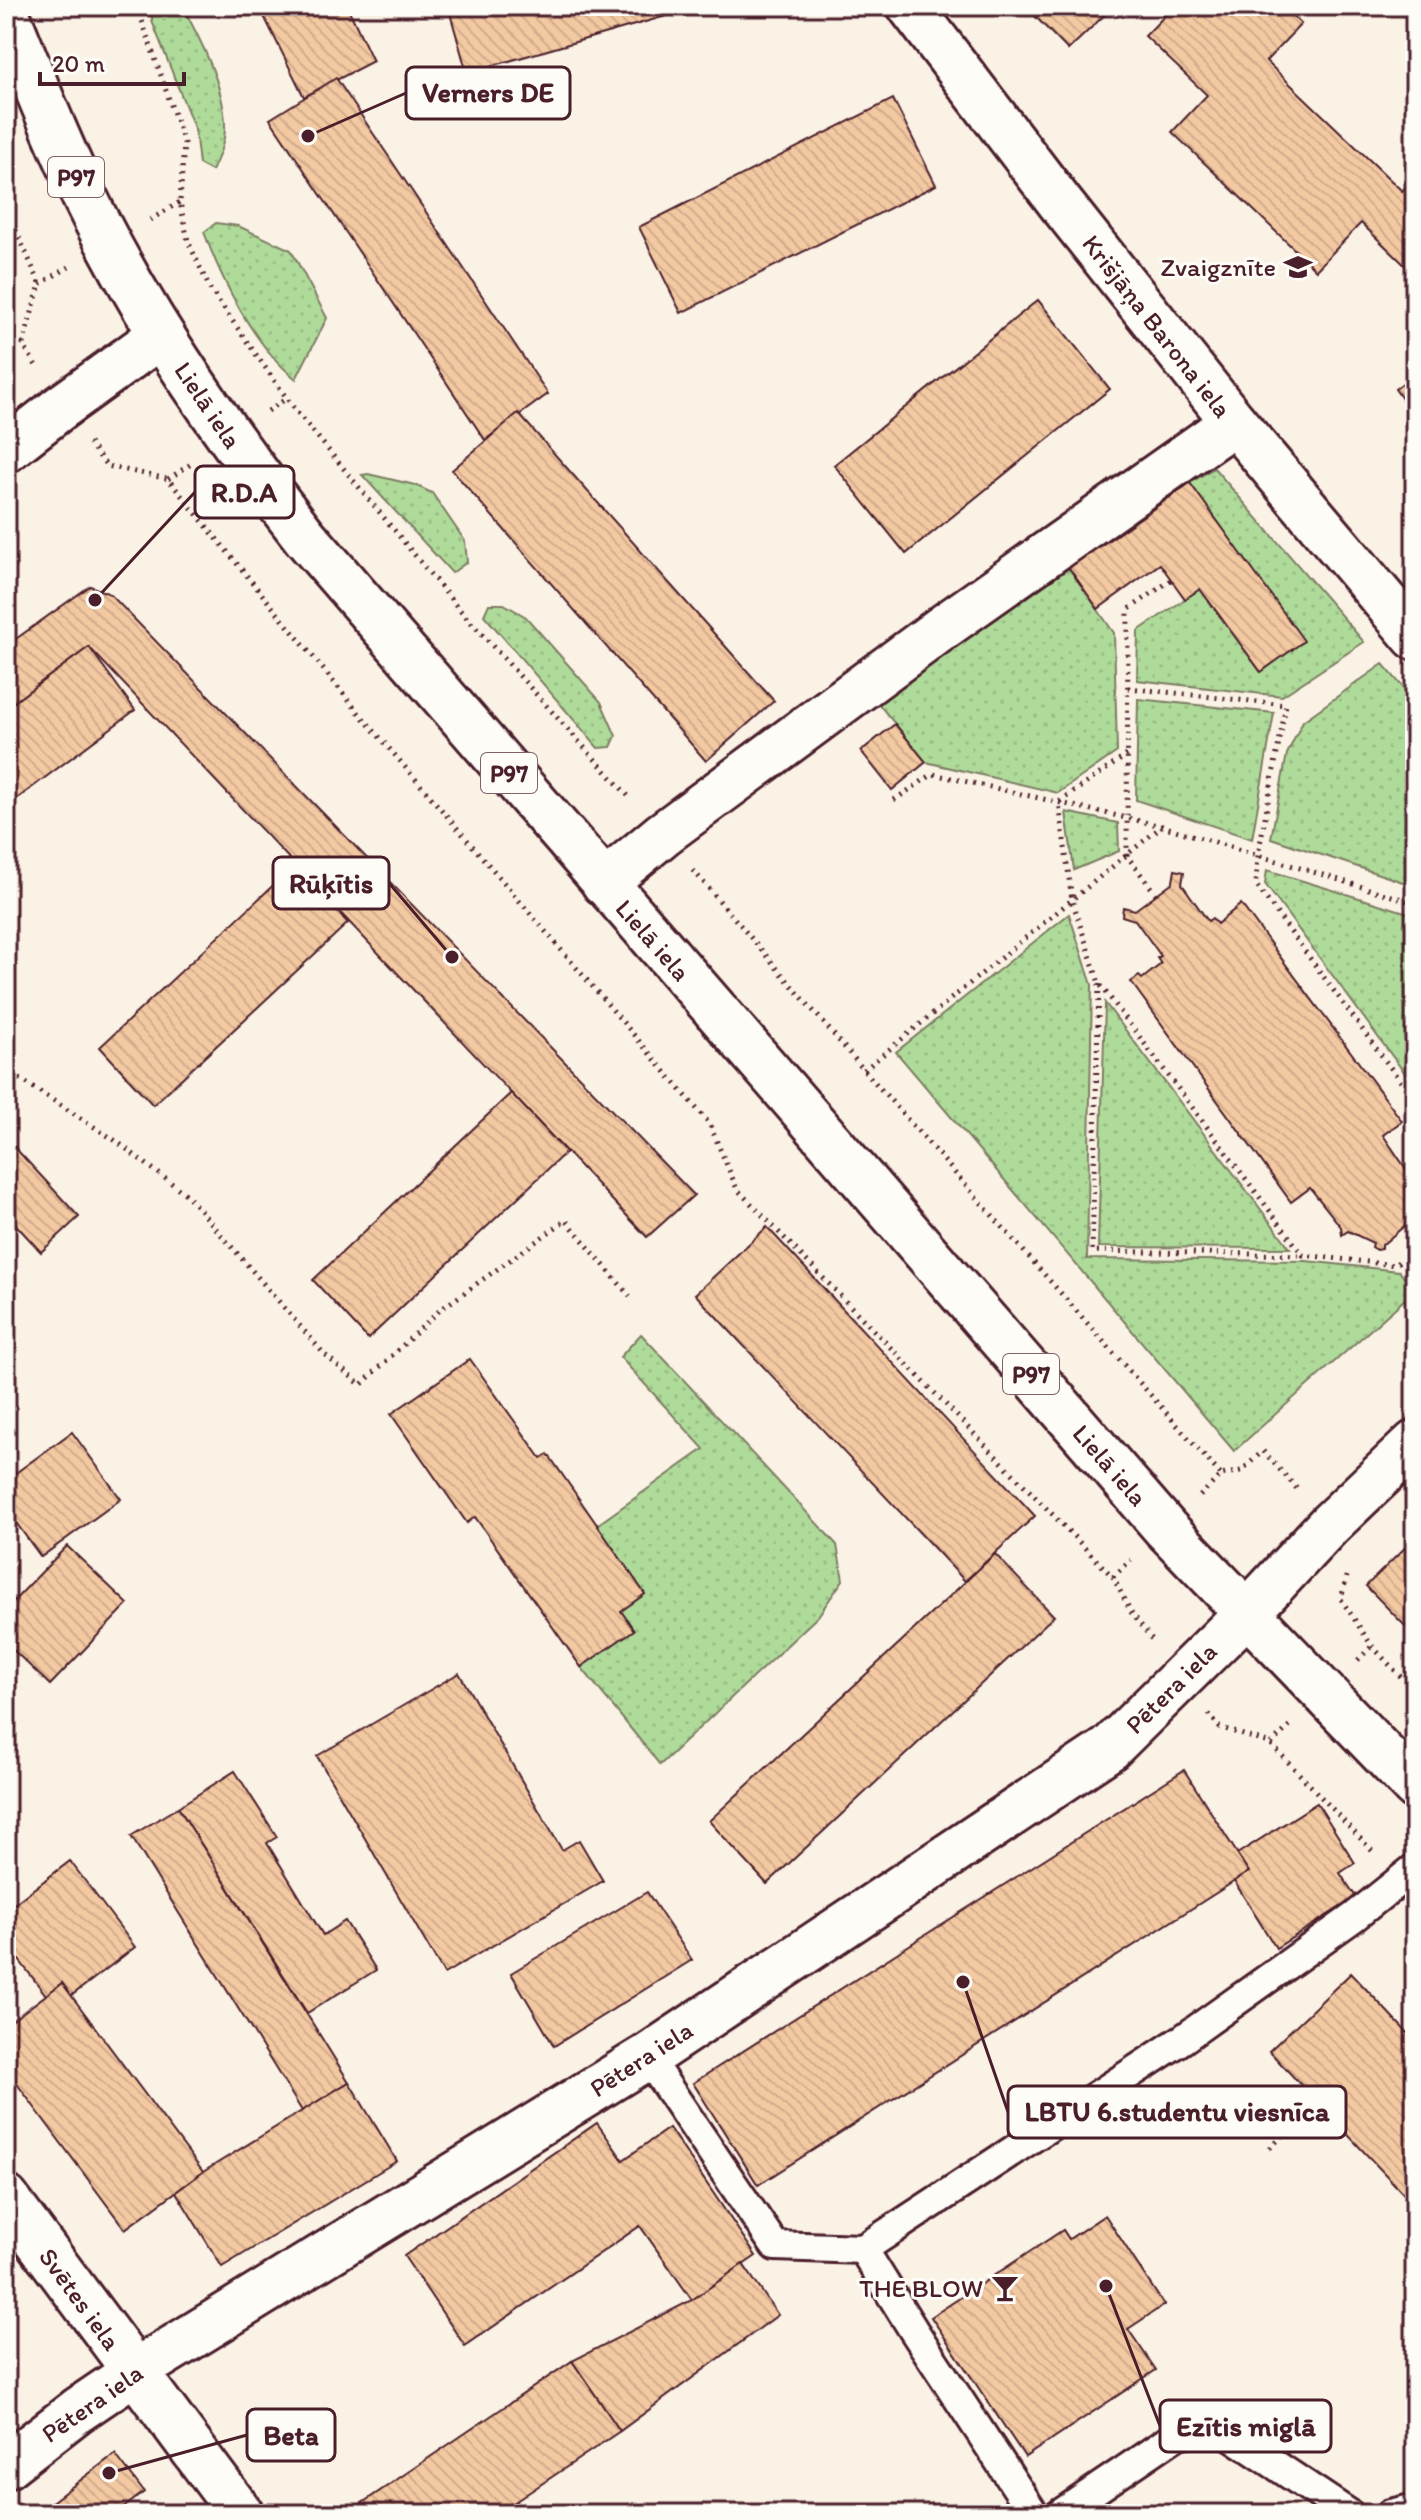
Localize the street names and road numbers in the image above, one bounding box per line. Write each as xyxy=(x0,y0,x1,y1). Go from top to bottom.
road number: P97 xyxy=(48,157,104,197)
street label: Krišjāņa Barona iela xyxy=(1076,228,1239,424)
street label: Lielā iela xyxy=(167,355,249,455)
road number: P97 xyxy=(481,753,537,793)
street label: Lielā iela xyxy=(609,893,697,988)
road number: P97 xyxy=(1003,1354,1059,1394)
street label: Lielā iela xyxy=(1066,1418,1154,1513)
street label: Pētera iela xyxy=(1119,1635,1224,1740)
street label: Pētera iela xyxy=(584,2014,699,2104)
street label: Svētes iela xyxy=(32,2242,128,2357)
street label: Pētera iela xyxy=(35,2356,149,2449)

